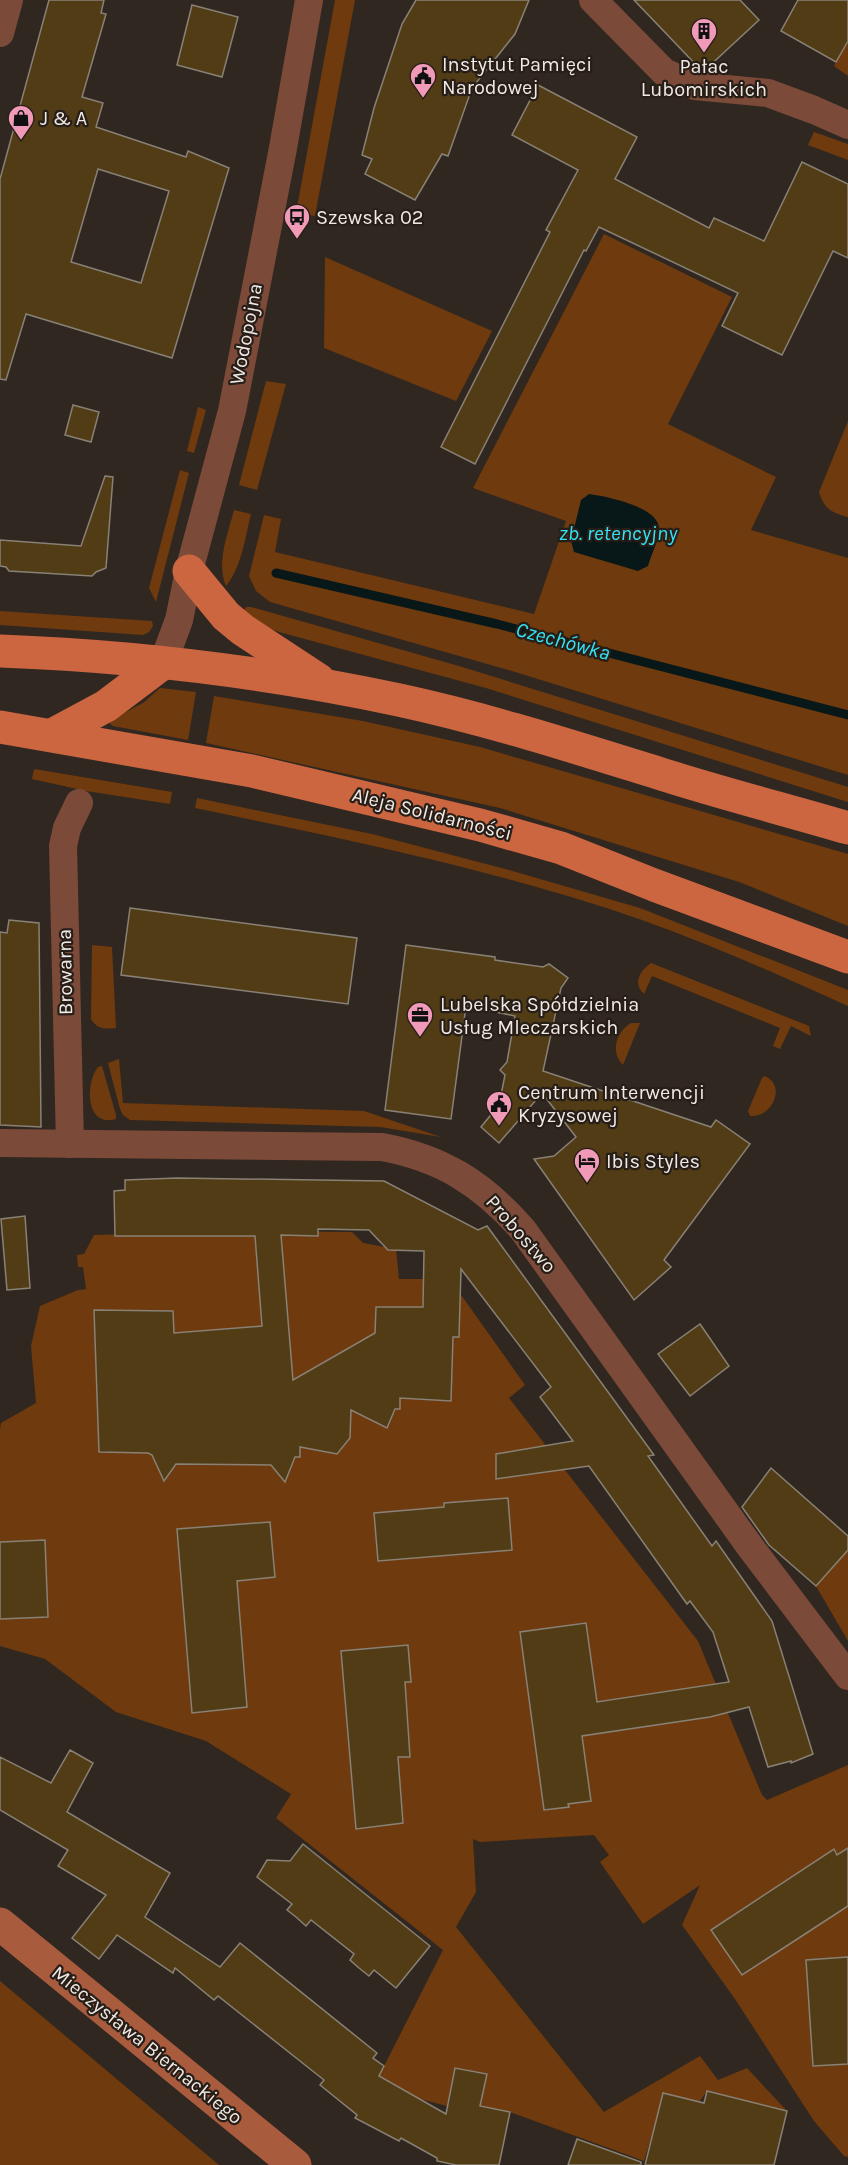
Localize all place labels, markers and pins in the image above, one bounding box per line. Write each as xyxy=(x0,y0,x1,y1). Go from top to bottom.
building icon: Pałac Lubomirskich xyxy=(689,16,719,54)
place label: Instytut Pamięci Narodowej xyxy=(442,53,592,99)
place label: Pałac Lubomirskich xyxy=(641,55,767,101)
public building icon: Instytut Pamięci Narodowej xyxy=(408,61,438,99)
shop icon: J & A xyxy=(6,103,36,141)
place label: J & A xyxy=(40,107,87,130)
bus stop icon: Szewska 02 xyxy=(282,202,312,240)
place label: Szewska 02 xyxy=(316,206,423,229)
place label: Lubelska Spółdzielnia Usług Mleczarskich xyxy=(440,993,639,1039)
office icon: Lubelska Spółdzielnia Usług Mleczarskich xyxy=(405,1000,435,1038)
place label: Centrum Interwencji Kryzysowej xyxy=(518,1081,705,1127)
public building icon: Centrum Interwencji Kryzysowej xyxy=(484,1089,514,1127)
hotel icon: Ibis Styles xyxy=(572,1146,602,1184)
place label: Ibis Styles xyxy=(606,1150,700,1173)

